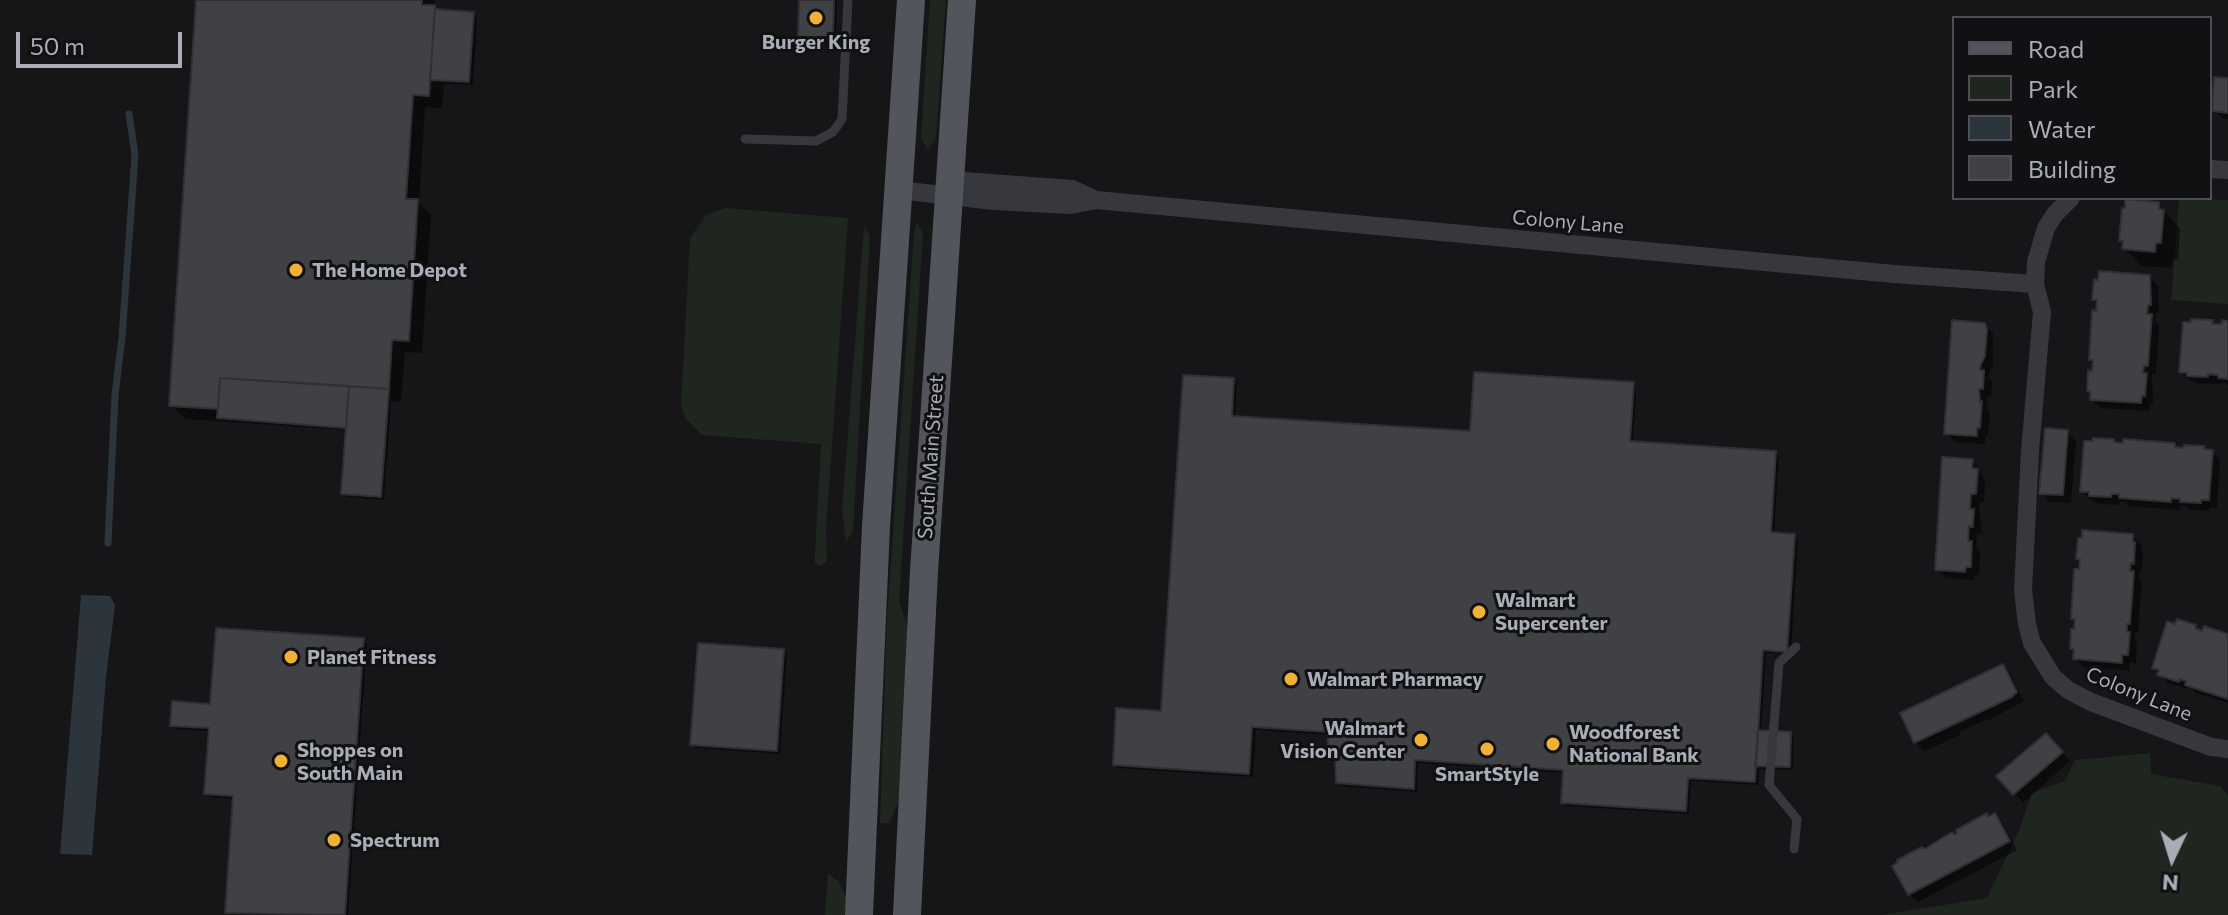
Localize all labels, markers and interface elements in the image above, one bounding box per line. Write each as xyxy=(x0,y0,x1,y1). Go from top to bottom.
marker: Burger King xyxy=(807,9,825,27)
scale bar xyxy=(20,16,186,66)
legend xyxy=(1952,16,2212,200)
place label: Burger King xyxy=(762,30,870,54)
text: 50 m xyxy=(30,31,85,60)
text: Road xyxy=(2028,34,2084,63)
text: Park xyxy=(2028,74,2078,103)
text: Water xyxy=(2028,114,2096,143)
text: Building xyxy=(2028,154,2116,183)
street label: Colony Lane xyxy=(1511,205,1625,239)
place label: The Home Depot xyxy=(312,258,467,282)
marker: The Home Depot xyxy=(287,261,305,279)
street label: South Main Street xyxy=(913,374,949,540)
place label: Walmart Supercenter xyxy=(1495,588,1608,635)
marker: Walmart Supercenter xyxy=(1470,603,1488,621)
place label: Planet Fitness xyxy=(307,645,437,669)
marker: Planet Fitness xyxy=(282,648,300,666)
street label: Colony Lane xyxy=(2083,662,2195,726)
place label: Walmart Pharmacy xyxy=(1307,667,1483,691)
marker: Walmart Pharmacy xyxy=(1282,670,1300,688)
place label: Walmart Vision Center xyxy=(1280,716,1405,763)
place label: Woodforest National Bank xyxy=(1569,720,1699,767)
marker: Walmart Vision Center xyxy=(1412,731,1430,749)
marker: Woodforest National Bank xyxy=(1544,735,1562,753)
place label: Shoppes on South Main xyxy=(297,738,403,785)
marker: SmartStyle xyxy=(1478,740,1496,758)
marker: Shoppes on South Main xyxy=(272,752,290,770)
place label: SmartStyle xyxy=(1435,762,1539,786)
north arrow xyxy=(2132,819,2212,899)
place label: Spectrum xyxy=(350,828,440,852)
marker: Spectrum xyxy=(325,831,343,849)
text: N xyxy=(2161,869,2179,897)

